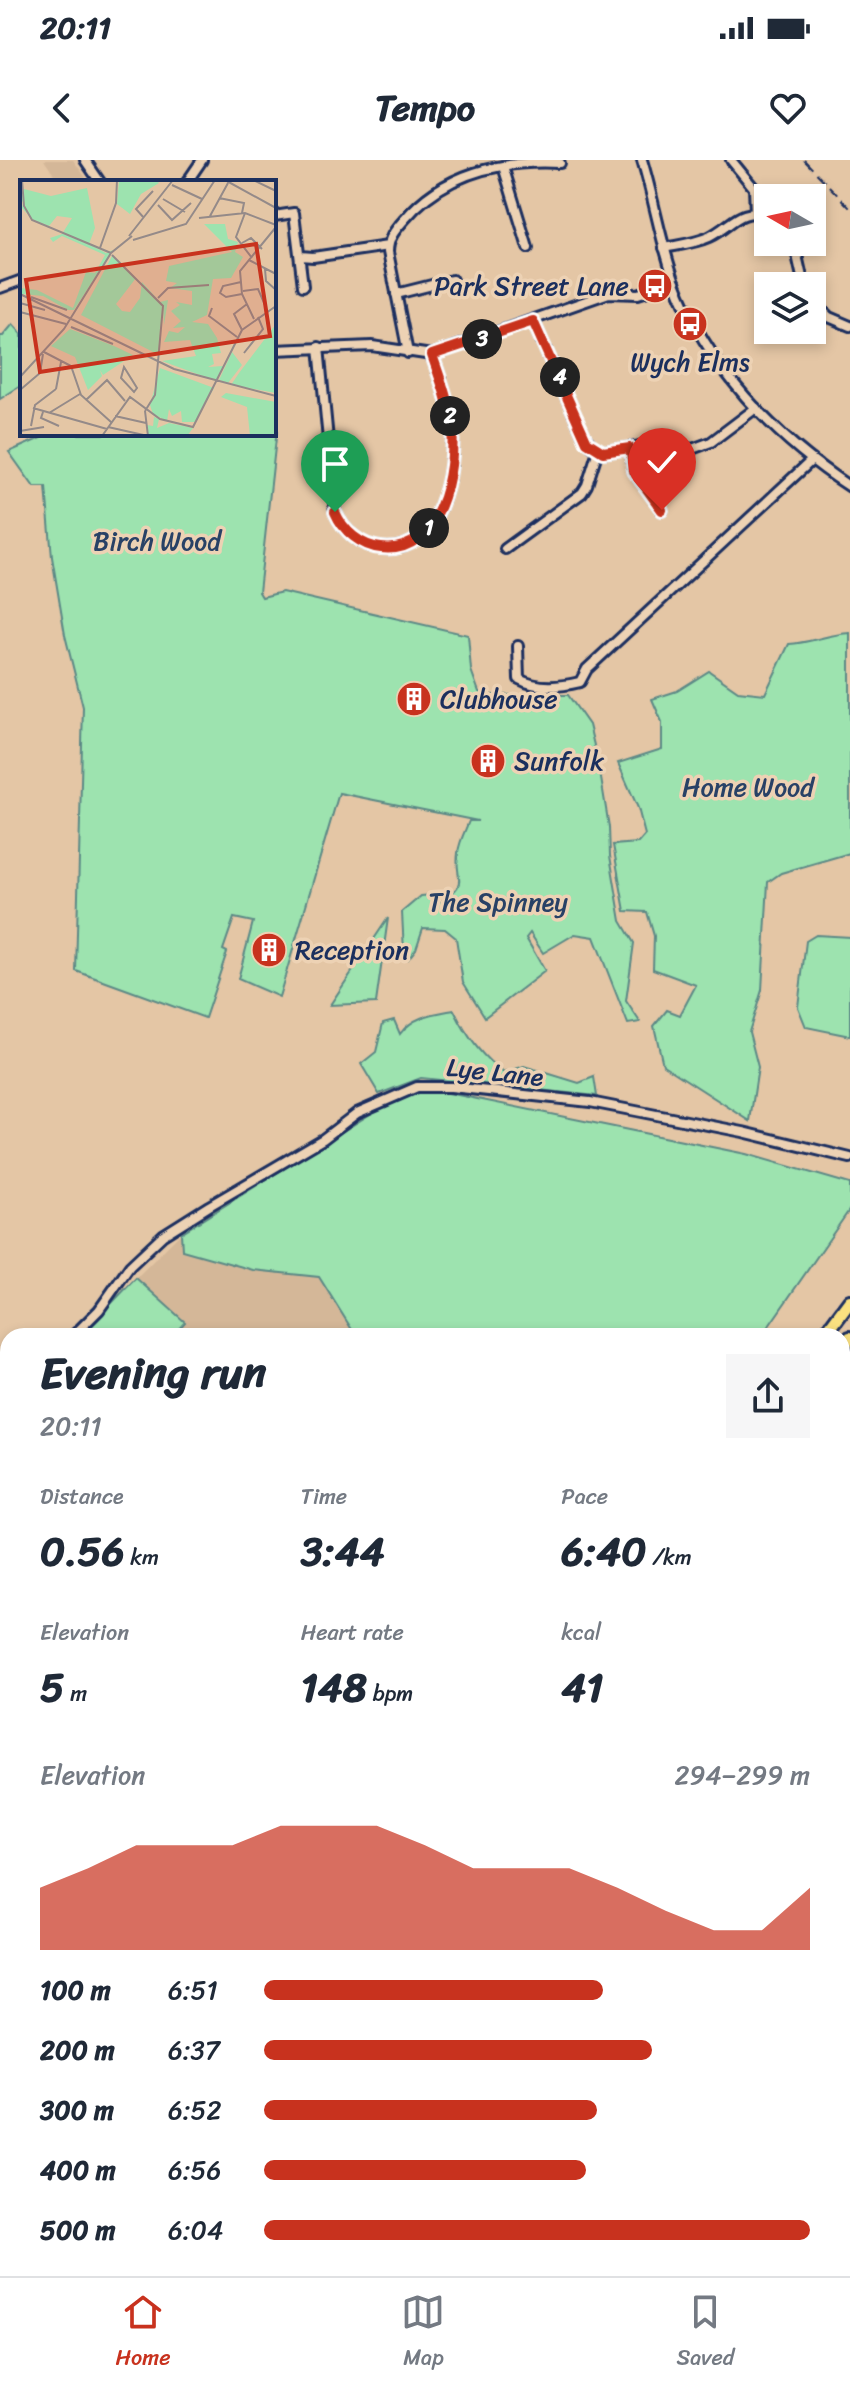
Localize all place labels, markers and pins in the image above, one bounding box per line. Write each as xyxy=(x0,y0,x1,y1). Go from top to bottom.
place label: Park Street Lane xyxy=(434,263,629,309)
bus stop icon: Park Street Lane xyxy=(636,267,674,305)
bus stop icon: Wych Elms xyxy=(671,305,709,343)
pin: 3 xyxy=(462,319,502,359)
place label: Wych Elms xyxy=(630,339,750,385)
pin: 4 xyxy=(540,357,580,397)
pin: 2 xyxy=(430,396,470,436)
pin xyxy=(628,428,696,510)
pin xyxy=(301,430,369,512)
pin: 1 xyxy=(409,508,449,548)
place label: Clubhouse xyxy=(440,676,558,722)
building icon: Clubhouse xyxy=(395,680,433,718)
place label: Sunfolk xyxy=(514,738,604,784)
building icon: Sunfolk xyxy=(469,742,507,780)
place label: Reception xyxy=(295,927,409,973)
building icon: Reception xyxy=(250,931,288,969)

